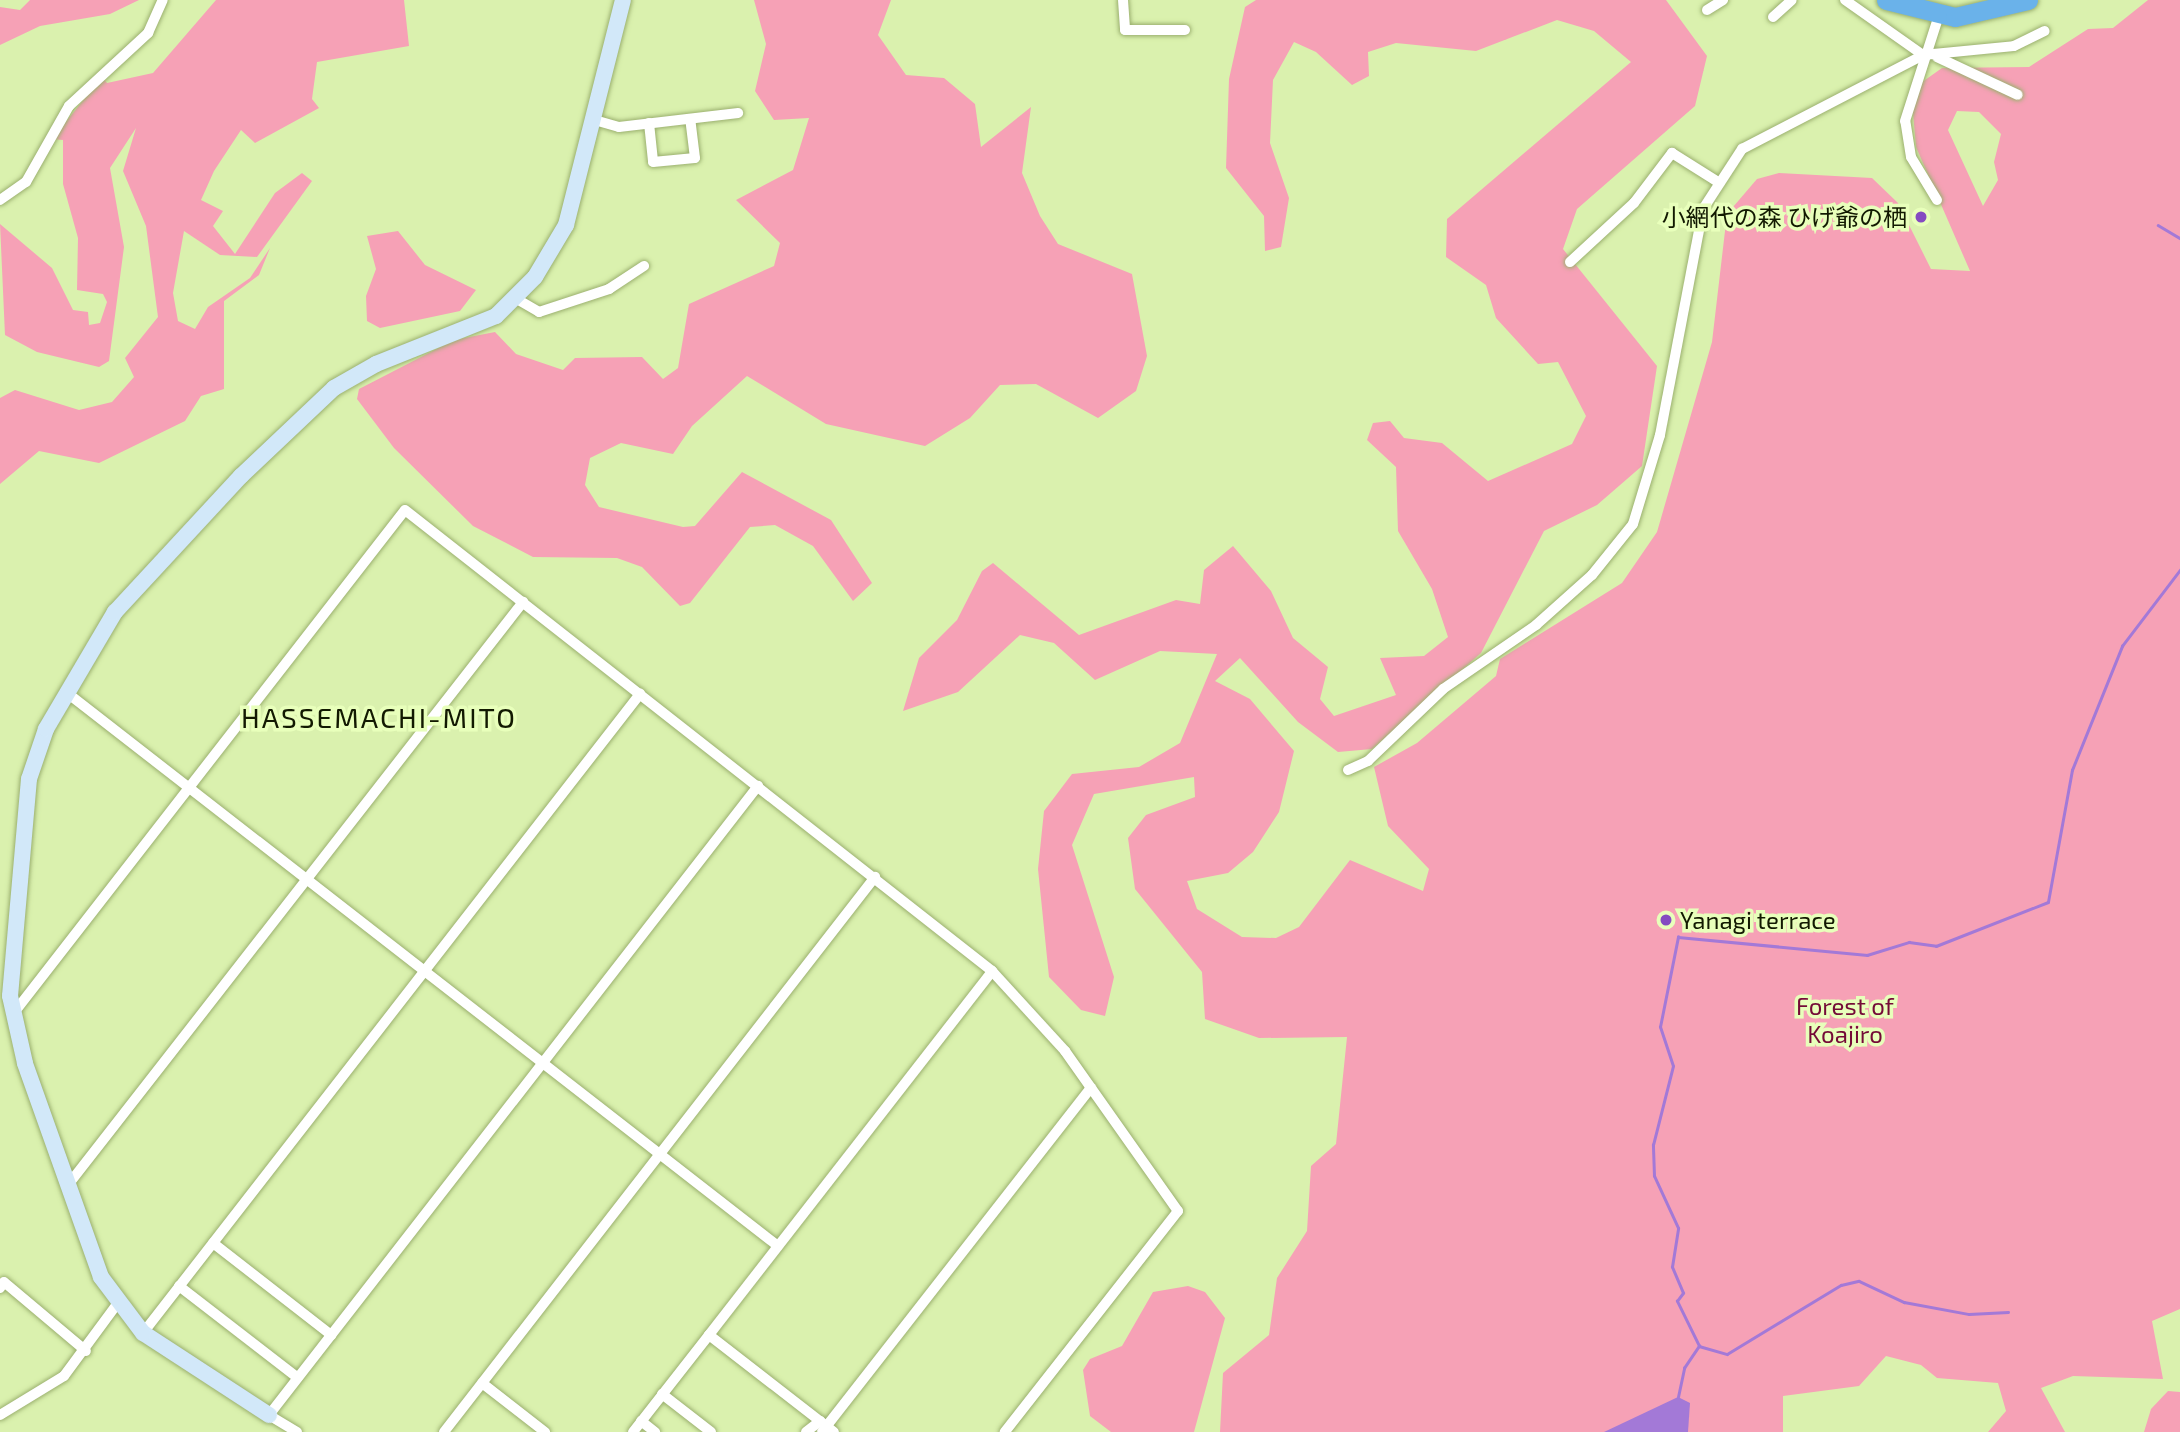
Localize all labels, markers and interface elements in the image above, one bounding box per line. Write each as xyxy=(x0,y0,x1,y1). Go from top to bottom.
place label: 小網代の森 ひげ爺の栖 xyxy=(1662,203,1907,231)
marker: 小網代の森 ひげ爺の栖 xyxy=(1913,209,1929,225)
district label: HASSEMACHI-MITO xyxy=(243,700,515,734)
place label: Yanagi terrace xyxy=(1680,906,1836,934)
marker: Yanagi terrace xyxy=(1658,912,1674,928)
park label: Forest of Koajiro xyxy=(1796,992,1894,1048)

